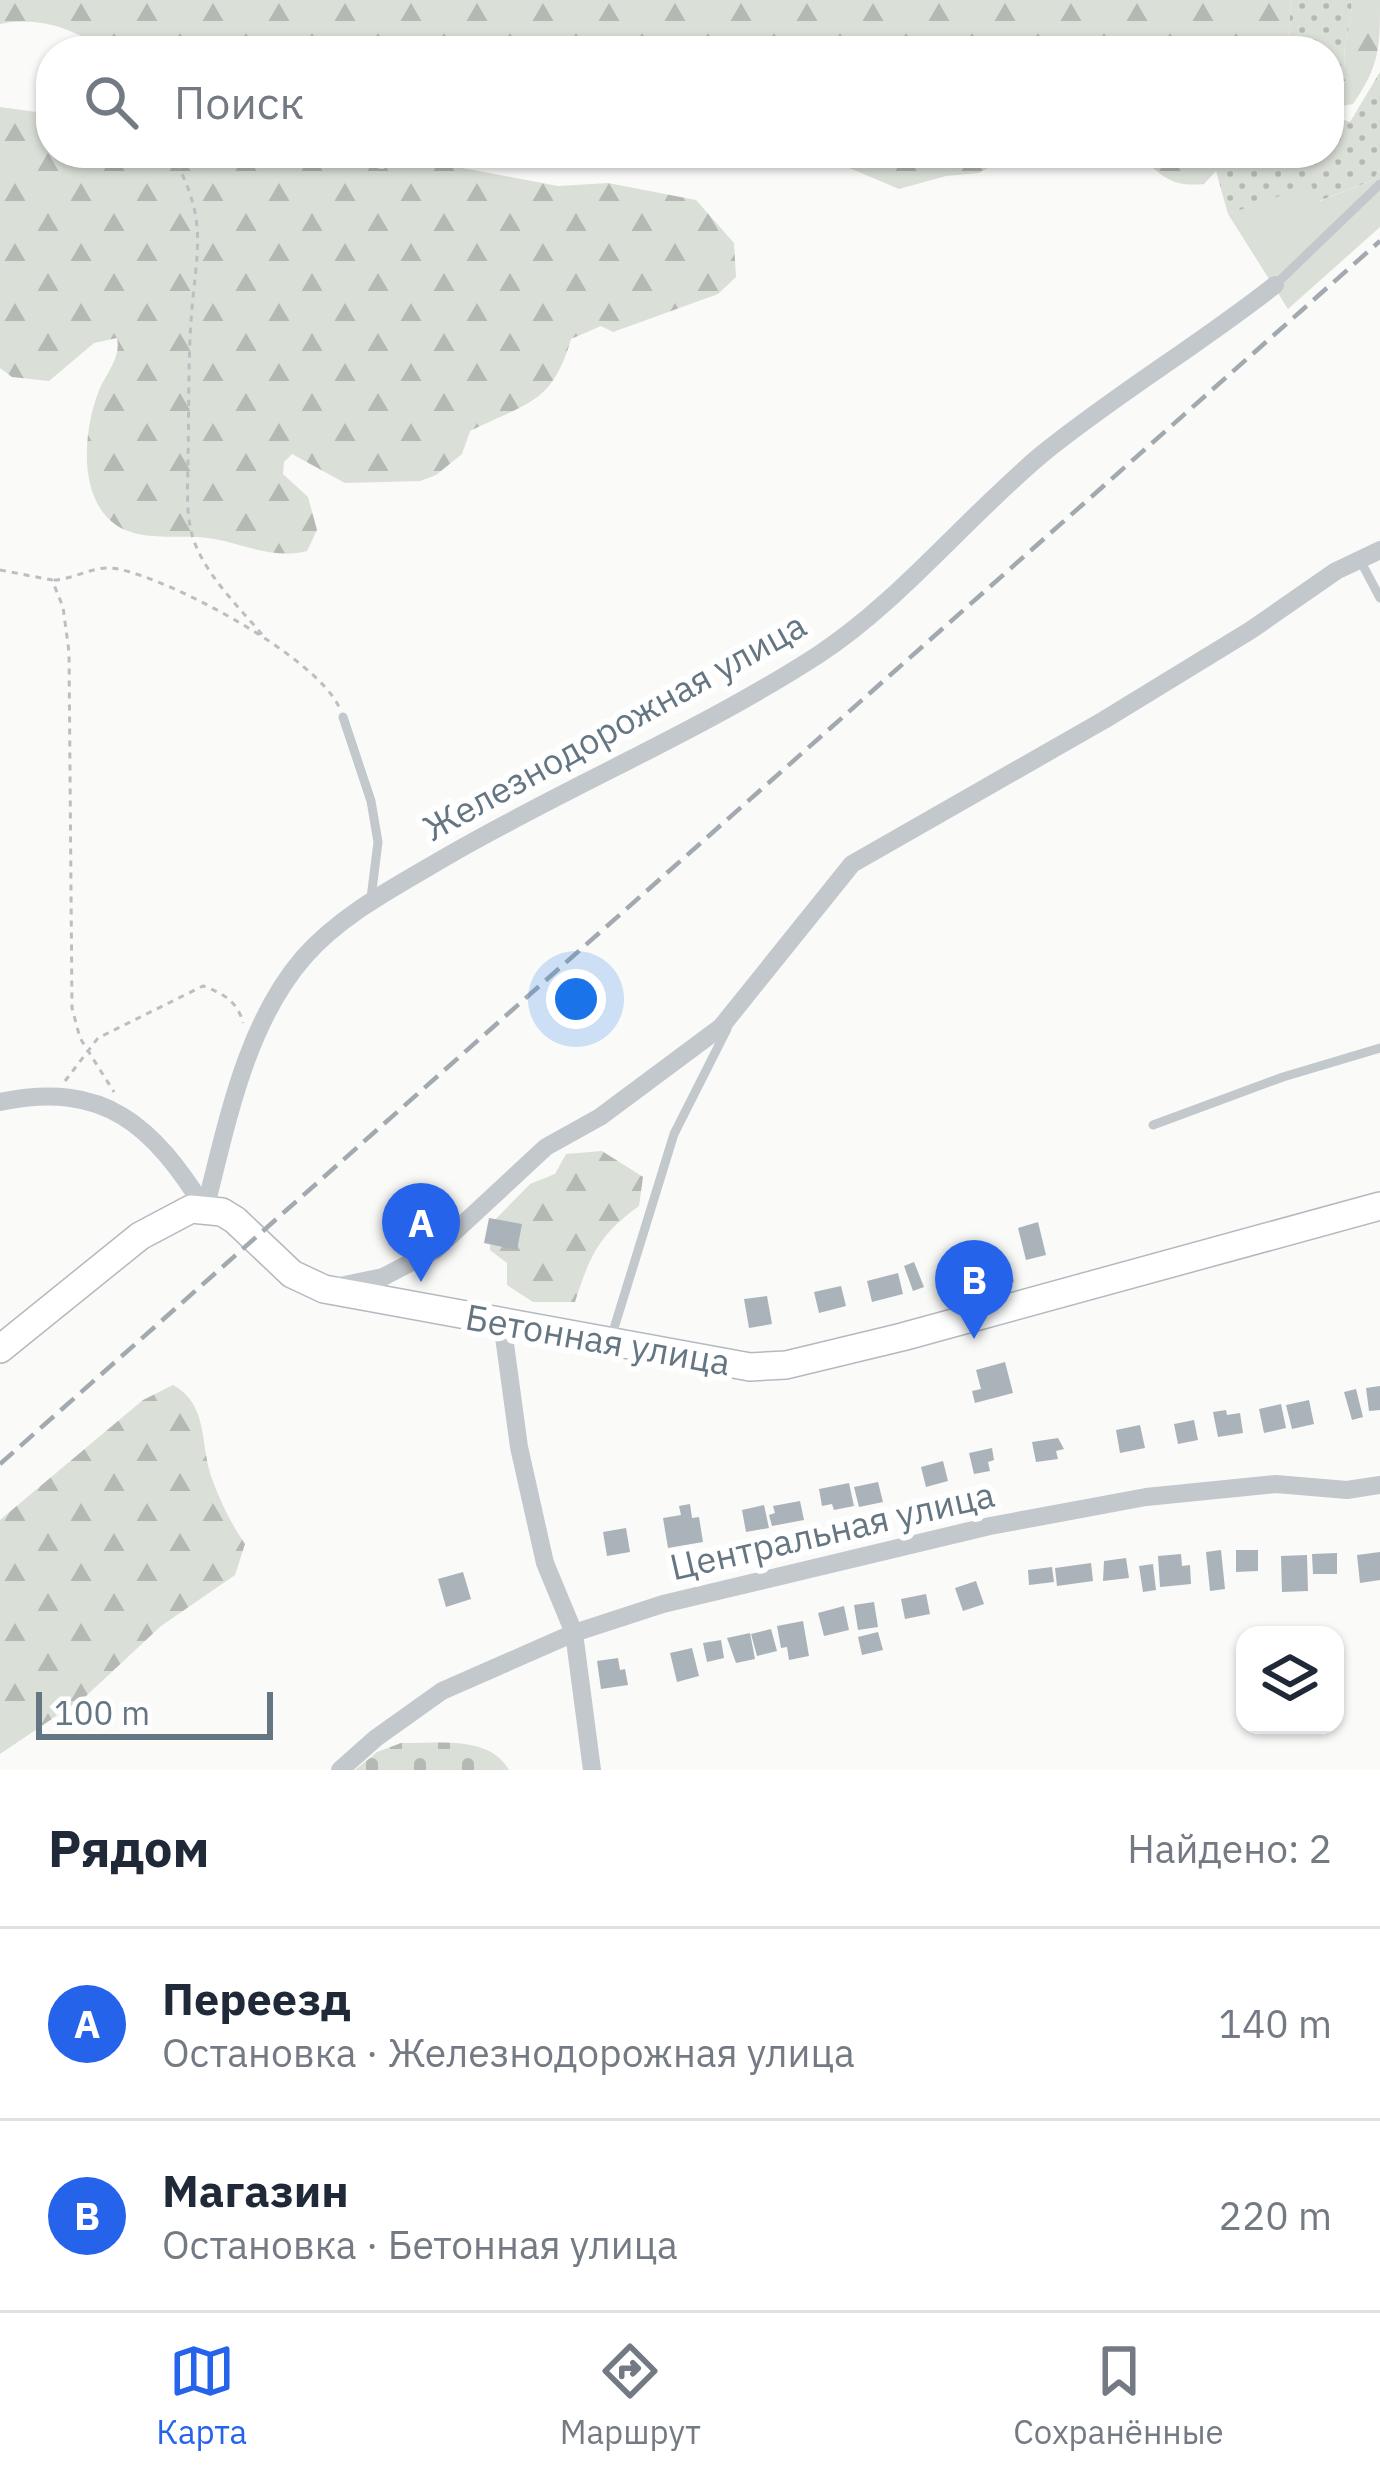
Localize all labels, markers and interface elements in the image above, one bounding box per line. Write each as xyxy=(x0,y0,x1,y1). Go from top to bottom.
search box xyxy=(36,36,1344,168)
icon: search xyxy=(78,69,144,135)
text: Поиск xyxy=(174,73,304,131)
street label: Железнодорожная улица xyxy=(414,601,814,851)
your location xyxy=(546,969,606,1029)
pin: A xyxy=(382,1183,460,1282)
pin: B xyxy=(935,1240,1013,1339)
street label: Бетонная улица xyxy=(462,1293,734,1385)
street label: Центральная улица xyxy=(665,1470,999,1590)
map controls xyxy=(1236,1626,1344,1734)
button: layers xyxy=(1236,1626,1344,1734)
scale bar xyxy=(36,1686,273,1739)
text: 100 m xyxy=(54,1691,150,1734)
text: Рядом xyxy=(48,1815,210,1881)
text: Найдено: 2 xyxy=(1127,1823,1332,1874)
text: Переезд xyxy=(162,1969,351,2027)
text: A xyxy=(74,1998,100,2049)
text: 140 m xyxy=(1219,1998,1332,2049)
text: Остановка · Железнодорожная улица xyxy=(162,2027,855,2078)
text: Магазин xyxy=(162,2161,349,2219)
text: B xyxy=(74,2190,100,2241)
text: 220 m xyxy=(1219,2190,1332,2241)
text: Остановка · Бетонная улица xyxy=(162,2219,678,2270)
tab: Карта xyxy=(156,2338,247,2453)
tab: Маршрут xyxy=(560,2338,701,2453)
tab: Сохранённые xyxy=(1013,2338,1224,2453)

